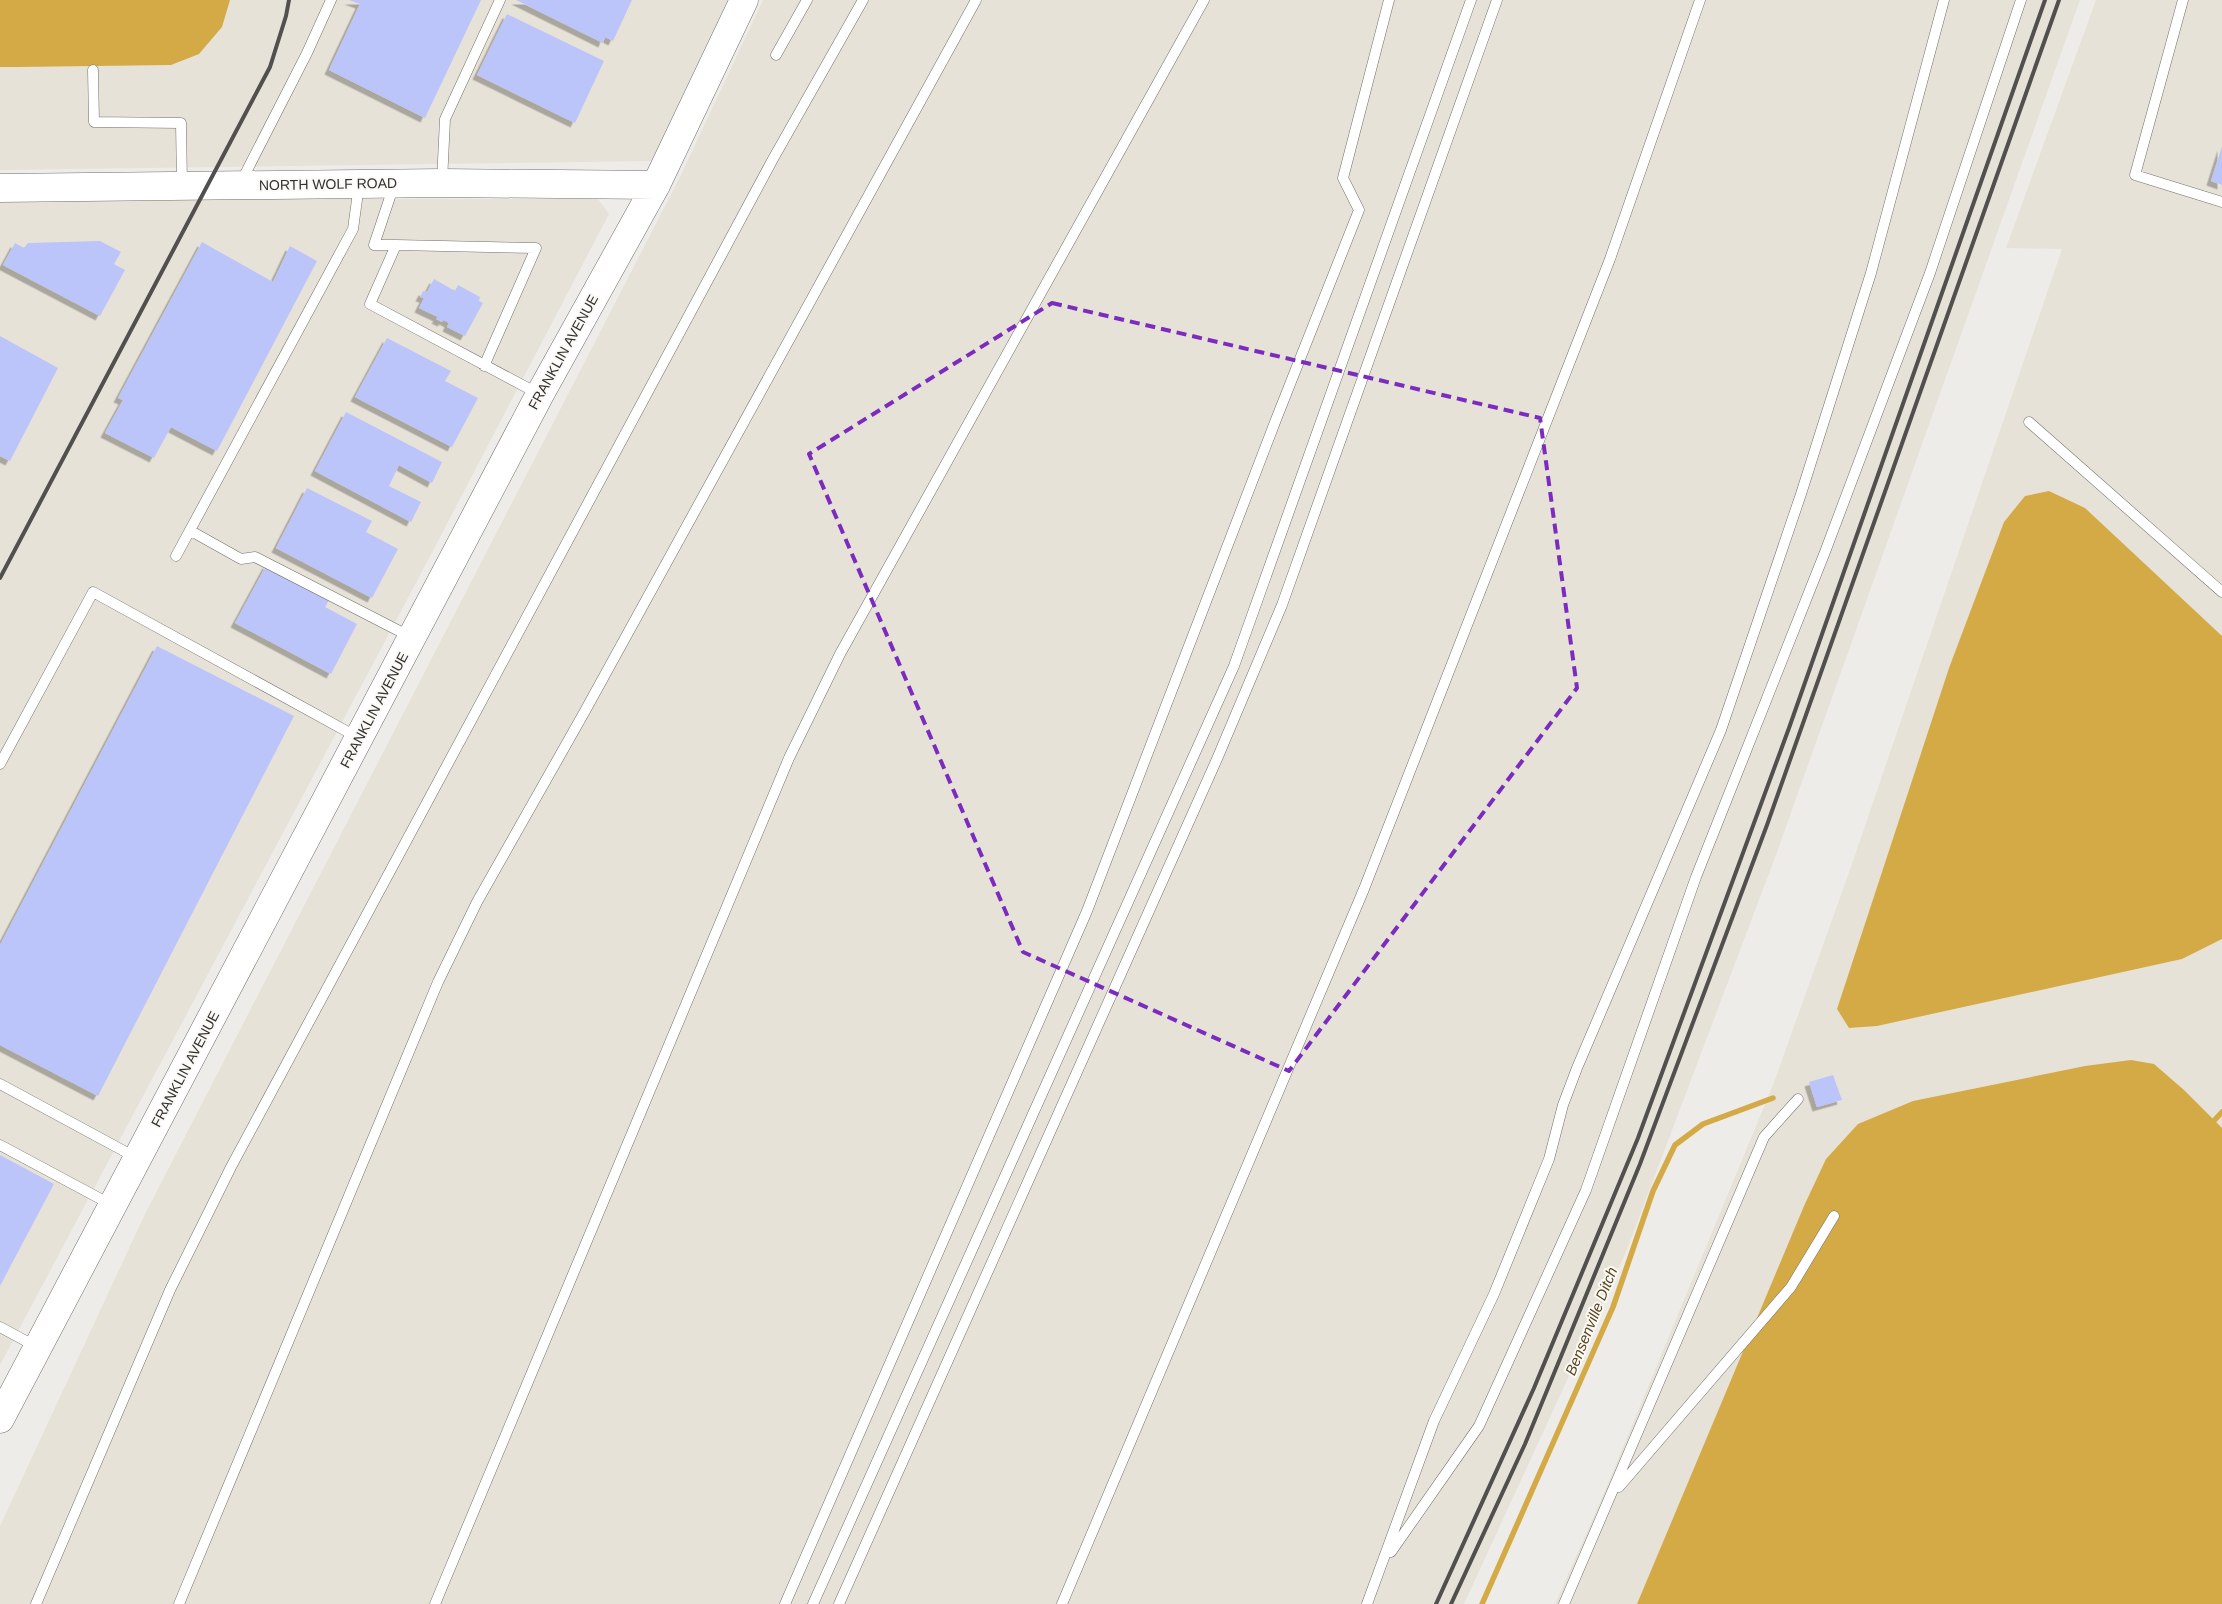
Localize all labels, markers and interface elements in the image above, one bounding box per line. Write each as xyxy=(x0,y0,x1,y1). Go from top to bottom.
street label: NORTH WOLF ROAD xyxy=(259,175,397,193)
street label: FRANKLIN AVENUE xyxy=(525,292,601,412)
street label: FRANKLIN AVENUE xyxy=(337,649,411,771)
street label: FRANKLIN AVENUE xyxy=(148,1008,222,1130)
water label: Bensenville Ditch xyxy=(1562,1264,1620,1378)

